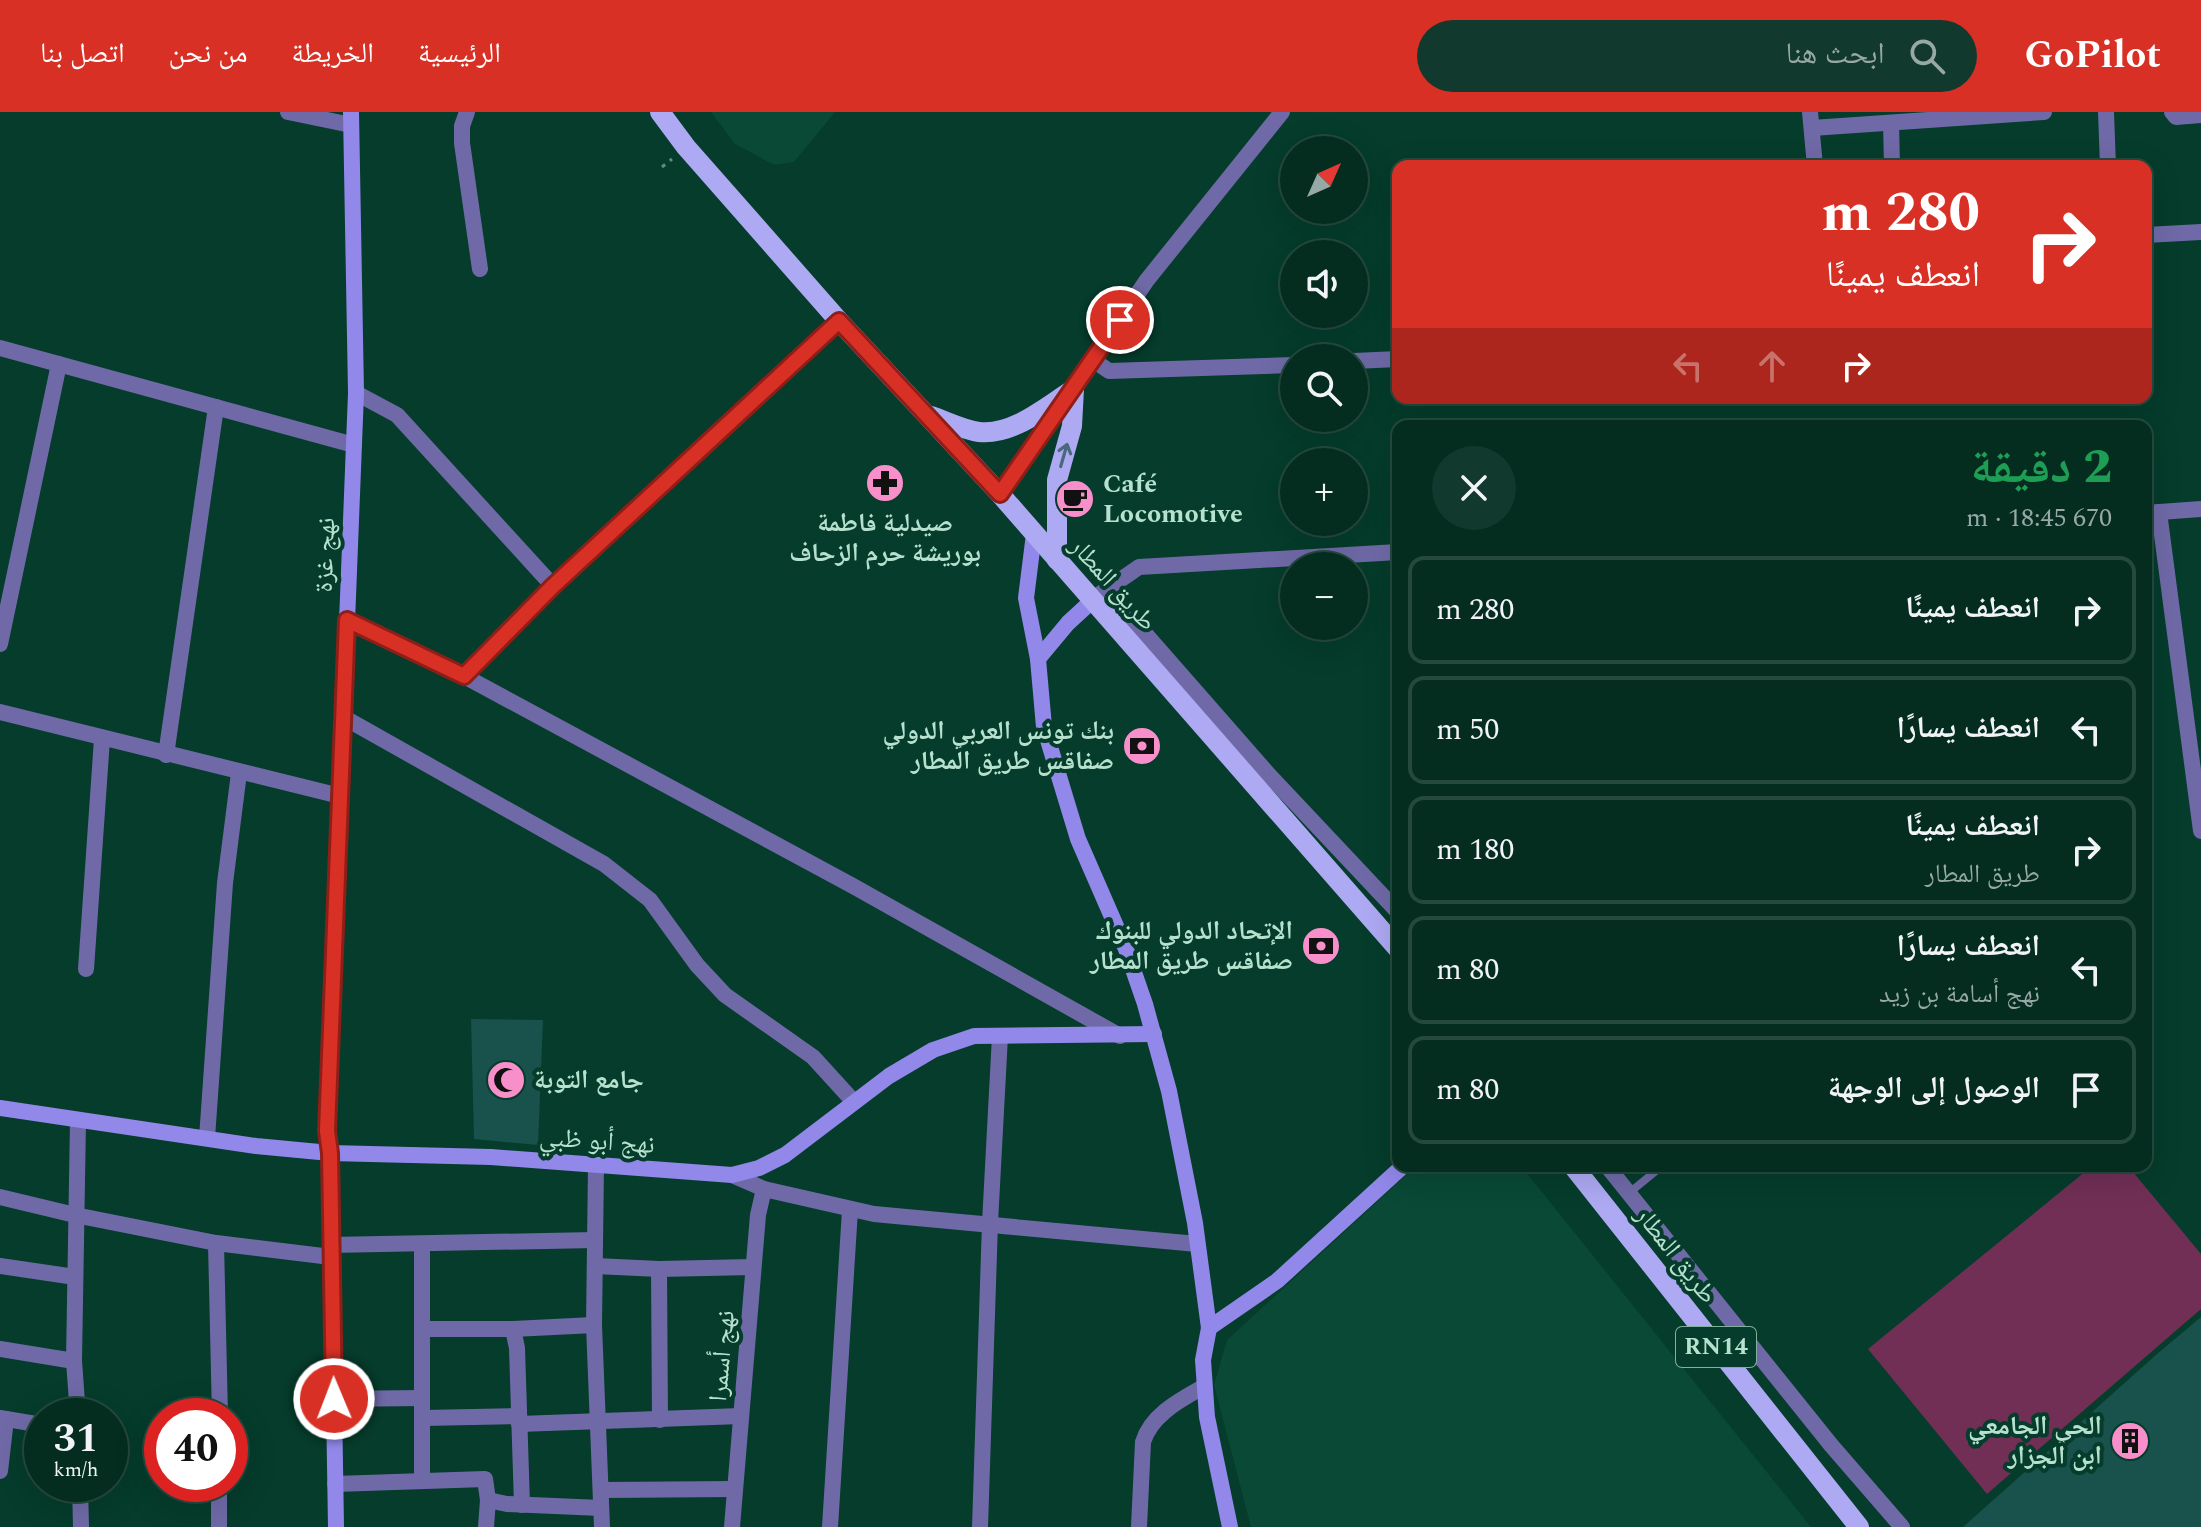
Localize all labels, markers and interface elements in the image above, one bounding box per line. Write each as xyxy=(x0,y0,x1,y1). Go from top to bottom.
search box xyxy=(1417,20,1977,92)
text: GoPilot xyxy=(2025,27,2161,85)
text: ابحث هنا xyxy=(1786,31,1885,77)
text: اتصل بنا xyxy=(40,32,125,75)
text: من نحن xyxy=(169,32,247,75)
text: الخريطة xyxy=(291,32,374,75)
text: الرئيسية xyxy=(418,32,501,75)
icon: search xyxy=(1905,34,1949,78)
north arrow xyxy=(1280,136,1368,224)
map controls xyxy=(1280,136,1368,640)
text: 280 m xyxy=(1821,171,1980,256)
icon: right xyxy=(2008,192,2112,296)
button: sound xyxy=(1280,240,1368,328)
text: انعطف يمينًا xyxy=(1826,248,1980,303)
pin xyxy=(1086,286,1154,354)
icon: arrive xyxy=(1098,298,1142,342)
button: search xyxy=(1280,344,1368,432)
icon: left xyxy=(1666,344,1710,388)
icon: ahead xyxy=(1750,344,1794,388)
icon: right xyxy=(1834,344,1878,388)
text: 2 دقيقة xyxy=(1970,431,2112,504)
one-way arrow xyxy=(1057,442,1072,468)
button: close xyxy=(1432,446,1516,530)
button: + xyxy=(1280,448,1368,536)
pharmacy icon: صيدلية فاطمة بوريشة حرم الزحاف xyxy=(864,462,906,504)
place label: Café Locomotive xyxy=(1103,464,1243,534)
cafe icon: Café Locomotive xyxy=(1054,478,1096,520)
text: 670 m · 18:45 xyxy=(1966,498,2112,538)
place label: صيدلية فاطمة بوريشة حرم الزحاف xyxy=(789,503,981,573)
street label: نهج غزة xyxy=(304,517,346,593)
street label: طريق المطار xyxy=(1059,527,1166,640)
button: − xyxy=(1280,552,1368,640)
text: انعطف يمينًا xyxy=(1905,585,2040,631)
text: 280 m xyxy=(1436,587,1514,633)
icon: right xyxy=(2064,588,2108,632)
text: انعطف يسارًا xyxy=(1896,705,2040,751)
text: 50 m xyxy=(1436,707,1499,753)
icon: left xyxy=(2064,708,2108,752)
place label: بنك تونس العربي الدولي صفاقس طريق المطار xyxy=(882,711,1114,781)
bank icon: بنك تونس العربي الدولي صفاقس طريق المطار xyxy=(1121,725,1163,767)
text: انعطف يمينًا xyxy=(1905,803,2040,849)
text: 180 m xyxy=(1436,827,1514,873)
icon: right xyxy=(2064,828,2108,872)
text: طريق المطار xyxy=(1925,854,2040,894)
place label: الإتحاد الدولي للبنوك صفاقس طريق المطار xyxy=(1089,911,1293,981)
text: انعطف يسارًا xyxy=(1896,923,2040,969)
bank icon: الإتحاد الدولي للبنوك صفاقس طريق المطار xyxy=(1300,925,1342,967)
text: 80 m xyxy=(1436,947,1499,993)
icon: left xyxy=(2064,948,2108,992)
text: نهج أسامة بن زيد xyxy=(1879,974,2040,1014)
mosque icon: جامع التوبة xyxy=(485,1059,527,1101)
place label: جامع التوبة xyxy=(534,1060,644,1100)
text: الوصول إلى الوجهة xyxy=(1828,1065,2040,1111)
text: 80 m xyxy=(1436,1067,1499,1113)
icon: arrive xyxy=(2064,1068,2108,1112)
street label: نهج أبو ظبي xyxy=(538,1117,656,1165)
street label: طريق المطار xyxy=(1624,1197,1727,1313)
street label: نهج أسمرا xyxy=(698,1309,746,1403)
road number: RN14 xyxy=(1676,1327,1756,1367)
position arrow xyxy=(292,1357,376,1441)
speed limit sign: 40 xyxy=(144,1398,248,1502)
place label: الحي الجامعي ابن الجزار xyxy=(1968,1406,2102,1476)
text: 31 xyxy=(54,1409,98,1470)
building icon: الحي الجامعي ابن الجزار xyxy=(2109,1420,2151,1462)
text: km/h xyxy=(54,1455,99,1485)

